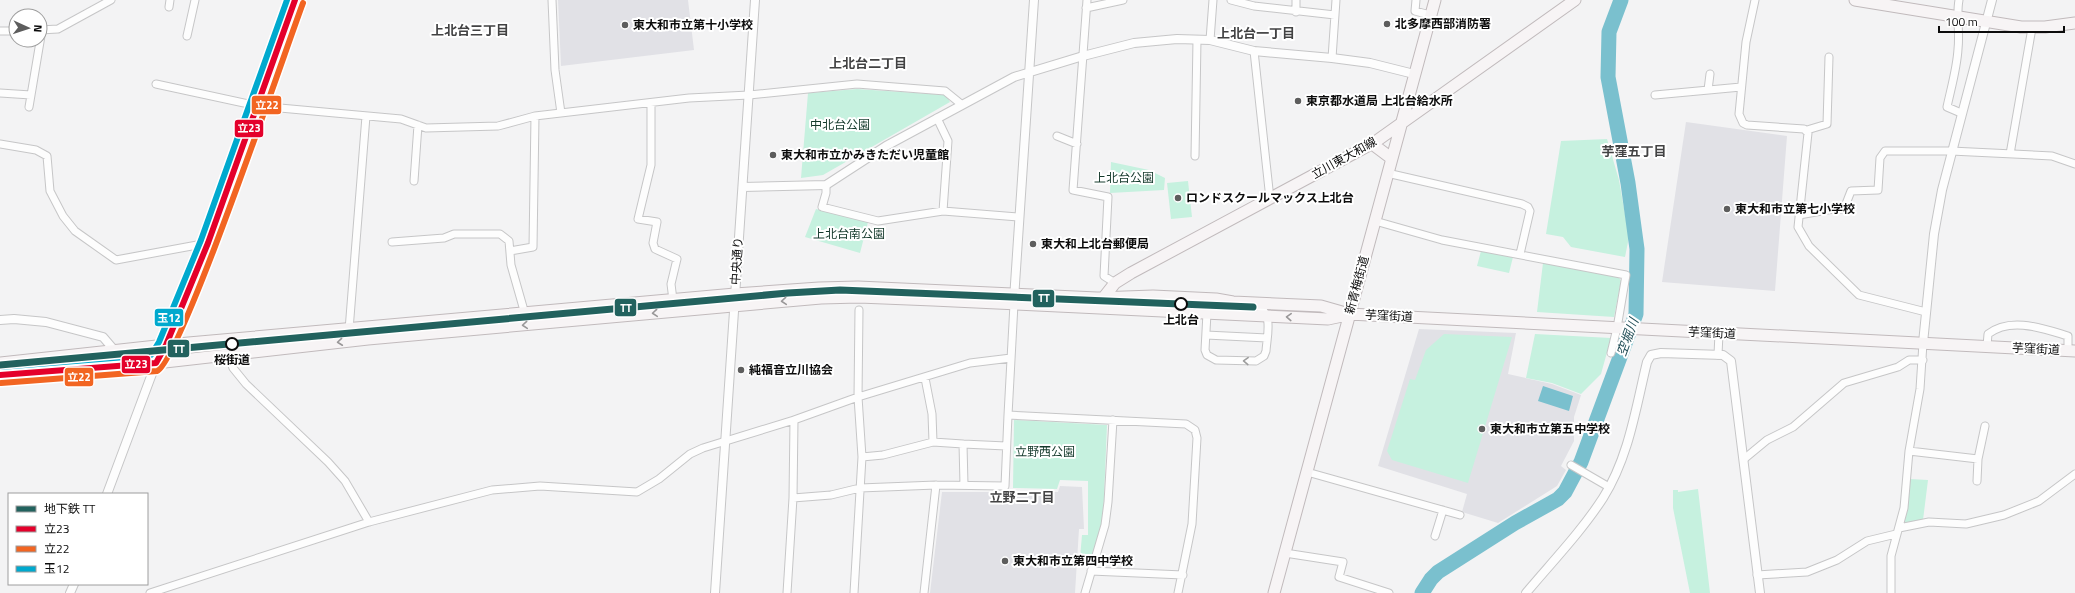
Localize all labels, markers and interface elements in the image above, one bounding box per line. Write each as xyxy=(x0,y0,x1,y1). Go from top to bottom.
north arrow xyxy=(8,8,48,48)
scale bar xyxy=(1939,8,2064,34)
text: 100 m xyxy=(1945,12,1978,31)
place label: 北多摩西部消防署 xyxy=(1395,14,1491,33)
place label: 東大和市立第十小学校 xyxy=(633,15,753,34)
marker: 北多摩西部消防署 xyxy=(1382,19,1392,29)
district label: 上北台三丁目 xyxy=(431,20,509,40)
marker: 東大和市立第十小学校 xyxy=(620,20,630,30)
district label: 上北台一丁目 xyxy=(1217,23,1295,43)
text: N xyxy=(30,24,46,33)
district label: 上北台二丁目 xyxy=(829,53,907,73)
place label: 東京都水道局 上北台給水所 xyxy=(1306,91,1453,110)
line badge: 立22 xyxy=(251,95,282,115)
marker: 東京都水道局 上北台給水所 xyxy=(1293,96,1303,106)
text: 立22 xyxy=(255,97,279,113)
park label: 中北台公園 xyxy=(810,115,870,134)
line badge: 立23 xyxy=(234,119,264,138)
text: 立23 xyxy=(237,120,261,136)
street label: 立川東大和線 xyxy=(1308,132,1380,183)
district label: 芋窪五丁目 xyxy=(1601,141,1667,161)
place label: 東大和市立かみきただい児童館 xyxy=(781,145,949,164)
marker: 東大和市立かみきただい児童館 xyxy=(768,150,778,160)
park label: 上北台公園 xyxy=(1094,168,1154,187)
place label: ロンドスクールマックス上北台 xyxy=(1186,188,1354,207)
marker: ロンドスクールマックス上北台 xyxy=(1173,193,1183,203)
place label: 東大和市立第七小学校 xyxy=(1735,199,1855,218)
marker: 東大和市立第七小学校 xyxy=(1722,204,1732,214)
park label: 上北台南公園 xyxy=(813,224,885,243)
place label: 東大和上北台郵便局 xyxy=(1041,234,1149,253)
street label: 中央通り xyxy=(725,236,748,286)
marker: 東大和上北台郵便局 xyxy=(1028,239,1038,249)
street label: 新青梅街道 xyxy=(1340,253,1373,316)
line badge: TT xyxy=(1032,289,1055,308)
text: TT xyxy=(1038,290,1050,306)
one-way arrow xyxy=(781,296,787,305)
marker: 上北台 xyxy=(1174,297,1188,311)
line badge: TT xyxy=(614,298,637,317)
text: TT xyxy=(620,300,632,316)
street label: 芋窪街道 xyxy=(1365,305,1413,326)
line badge: 玉12 xyxy=(154,308,184,327)
one-way arrow xyxy=(652,309,658,318)
text: 玉12 xyxy=(157,310,181,326)
place label: 上北台 xyxy=(1163,310,1199,329)
one-way arrow xyxy=(1286,313,1292,321)
water label: 空堀川 xyxy=(1611,313,1644,359)
one-way arrow xyxy=(522,320,528,329)
street label: 芋窪街道 xyxy=(1688,322,1736,343)
marker: 桜街道 xyxy=(225,337,239,351)
one-way arrow xyxy=(337,337,343,346)
street label: 芋窪街道 xyxy=(2012,338,2060,359)
line badge: TT xyxy=(167,339,190,358)
text: TT xyxy=(173,341,185,357)
place label: 桜街道 xyxy=(214,350,250,369)
line badge: 立23 xyxy=(121,355,151,374)
text: 立23 xyxy=(124,356,148,372)
one-way arrow xyxy=(1243,356,1249,365)
place label: 純福音立川協会 xyxy=(749,360,833,379)
marker: 純福音立川協会 xyxy=(736,365,746,375)
line badge: 立22 xyxy=(64,367,94,387)
text: 立22 xyxy=(67,369,91,385)
place label: 東大和市立第五中学校 xyxy=(1490,419,1610,438)
marker: 東大和市立第五中学校 xyxy=(1477,424,1487,434)
park label: 立野西公園 xyxy=(1015,442,1075,461)
district label: 立野二丁目 xyxy=(989,487,1055,507)
legend xyxy=(8,493,148,585)
text: 地下鉄 TT xyxy=(44,499,96,518)
text: 立23 xyxy=(44,519,69,538)
text: 立22 xyxy=(44,539,69,558)
place label: 東大和市立第四中学校 xyxy=(1013,551,1133,570)
marker: 東大和市立第四中学校 xyxy=(1000,556,1010,566)
text: 玉12 xyxy=(44,559,69,578)

